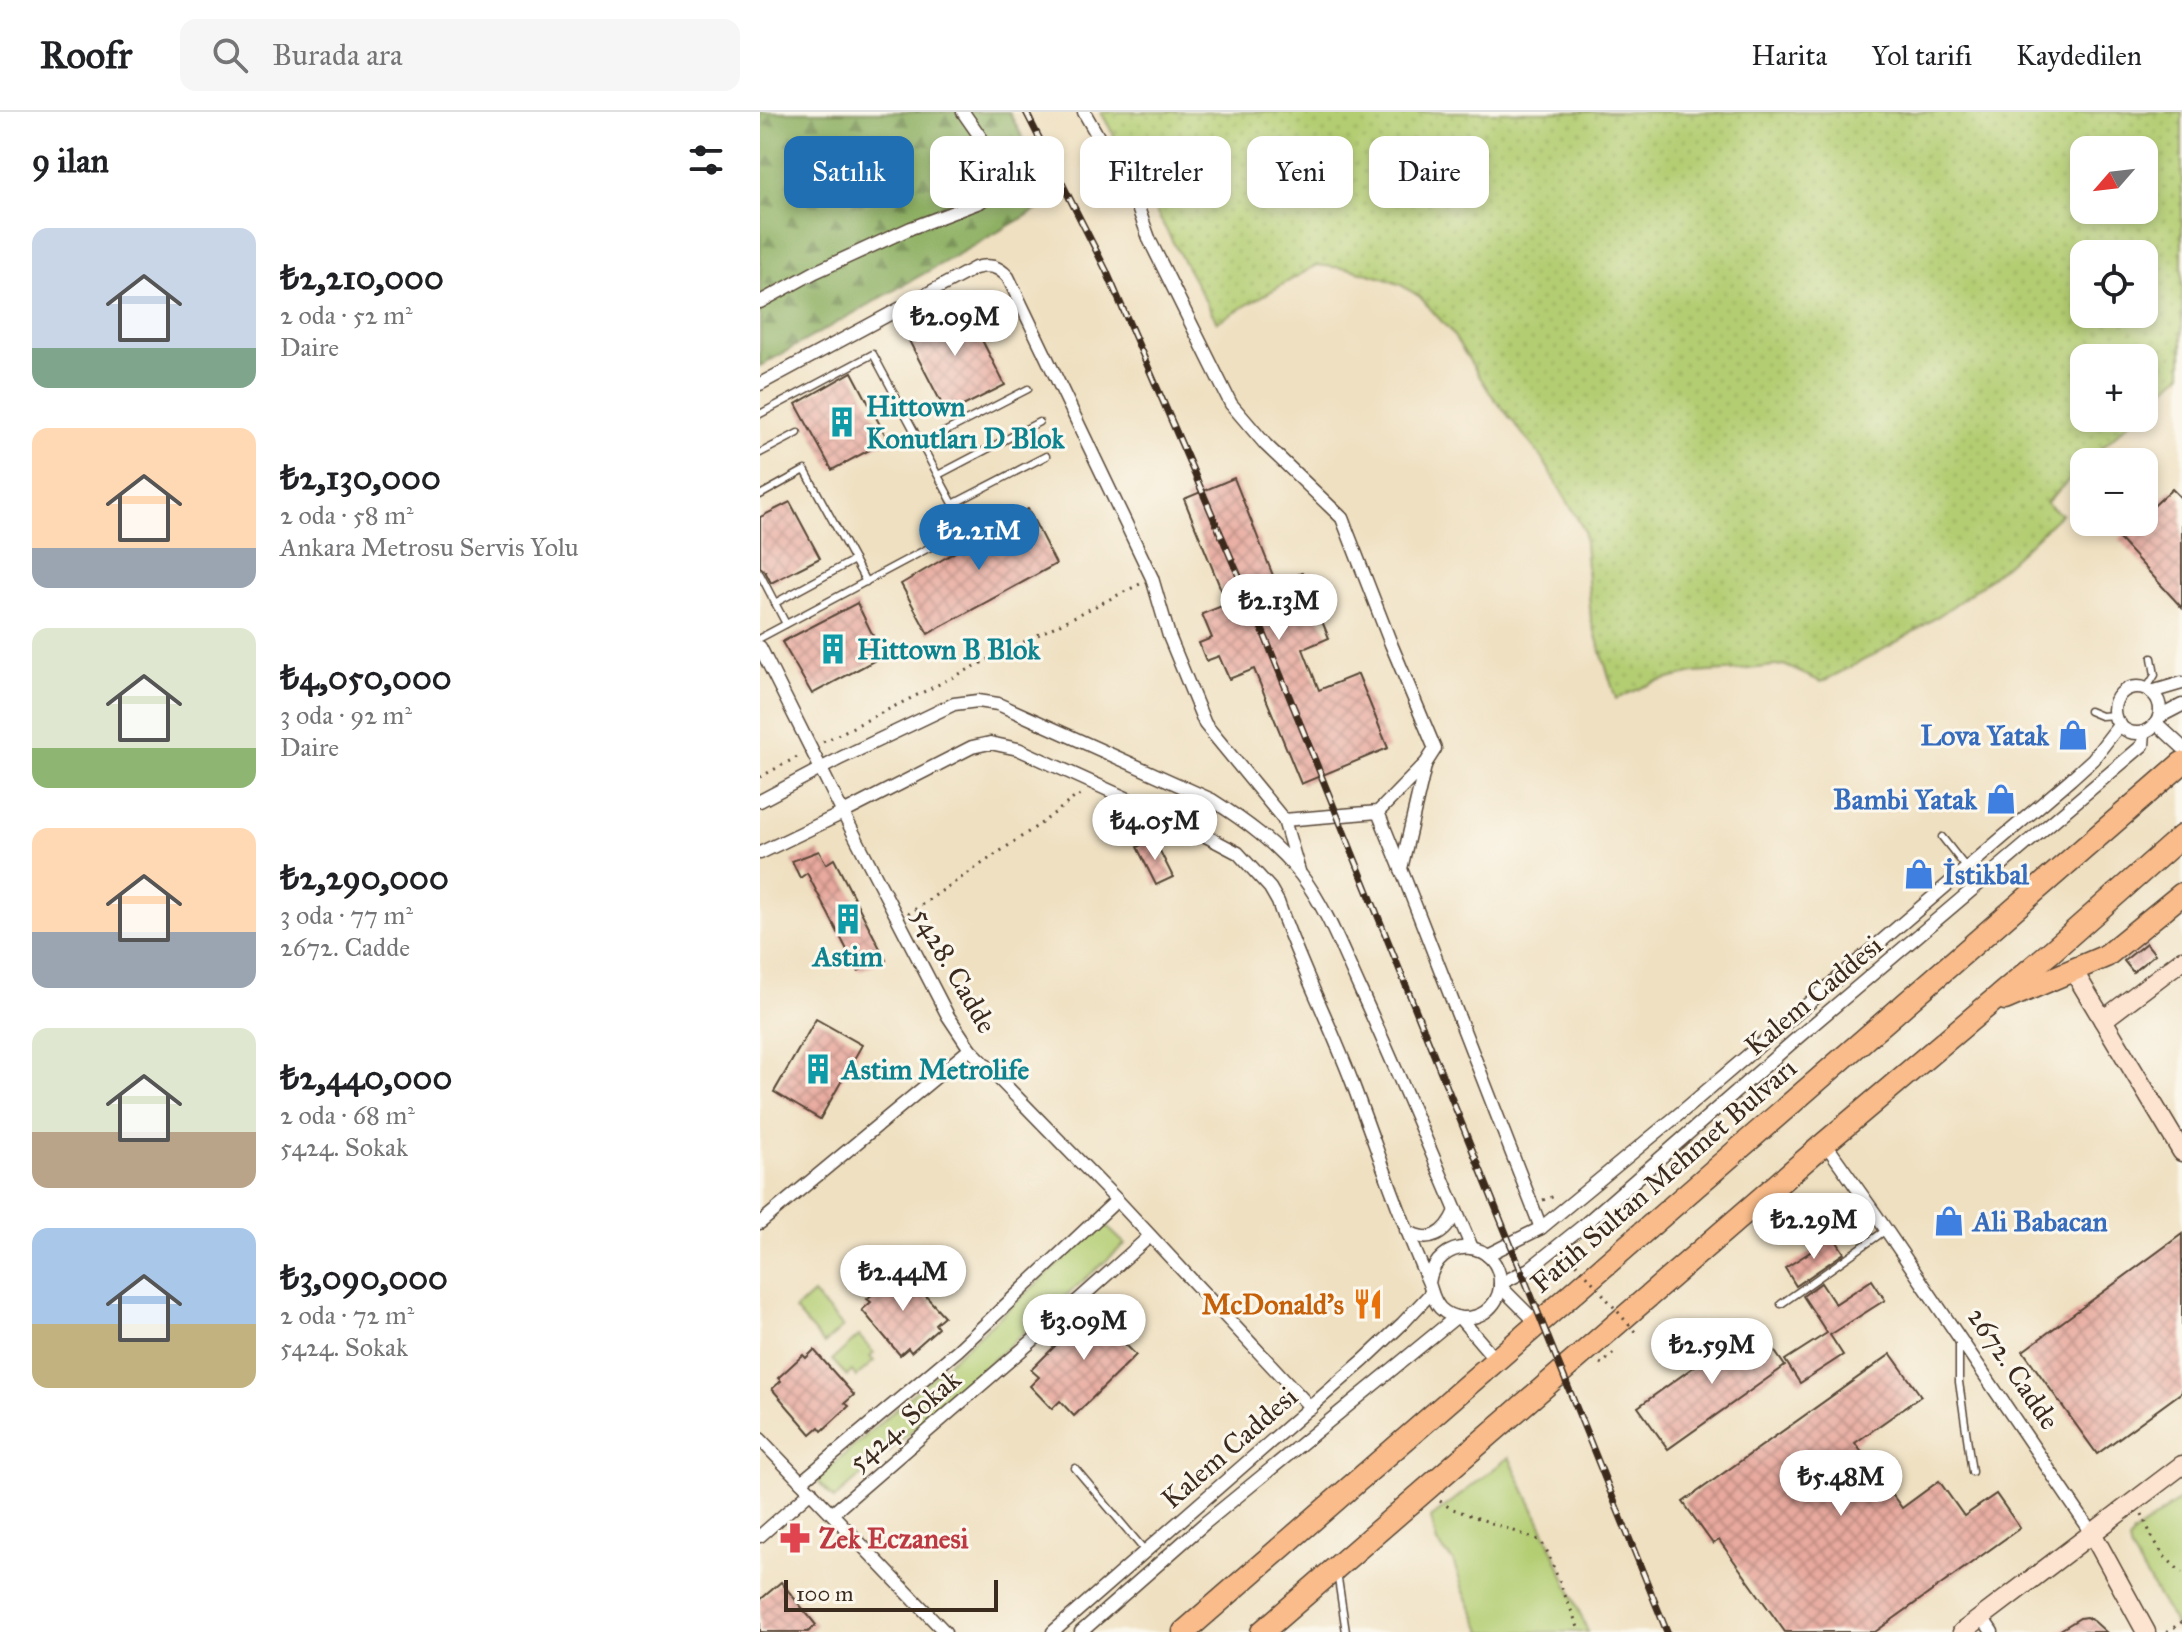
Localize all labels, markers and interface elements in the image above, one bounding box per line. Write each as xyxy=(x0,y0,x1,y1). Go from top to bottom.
search box xyxy=(180,19,740,91)
text: Roofr xyxy=(40,32,132,78)
icon: search xyxy=(208,33,252,77)
text: Burada ara xyxy=(272,37,403,73)
text: Harita xyxy=(1751,38,1827,73)
text: Yol tarifi xyxy=(1871,38,1972,73)
text: Kaydedilen xyxy=(2016,38,2142,73)
chip: Satılık xyxy=(784,136,914,208)
chip: Kiralık xyxy=(930,136,1064,208)
chip: Filtreler xyxy=(1080,136,1231,208)
chip: Yeni xyxy=(1247,136,1353,208)
chip: Daire xyxy=(1369,136,1489,208)
north arrow xyxy=(2070,136,2158,224)
map controls xyxy=(2070,136,2158,536)
icon: filters xyxy=(684,138,728,182)
text: 9 ilan xyxy=(32,140,109,181)
button: locate xyxy=(2070,240,2158,328)
text: ₺2,210,000 xyxy=(280,257,444,298)
icon: home xyxy=(96,260,192,356)
pin: ₺2.09M xyxy=(890,290,1020,358)
text: 2 oda · 52 m² xyxy=(280,299,413,331)
text: ₺2.09M xyxy=(910,300,1000,332)
text: Daire xyxy=(280,331,339,363)
button: + xyxy=(2070,344,2158,432)
place label: Hittown Konutları D Blok xyxy=(866,389,1066,456)
building icon: Hittown Konutları D Blok xyxy=(825,405,859,439)
button: − xyxy=(2070,448,2158,536)
text: ₺2,130,000 xyxy=(280,457,441,498)
icon: home xyxy=(96,460,192,556)
text: 2 oda · 58 m² xyxy=(280,499,414,531)
pin: ₺2.21M xyxy=(914,504,1044,572)
text: ₺2.21M xyxy=(937,514,1021,546)
text: Ankara Metrosu Servis Yolu xyxy=(280,531,579,563)
pin: ₺2.13M xyxy=(1214,574,1344,642)
text: ₺2.13M xyxy=(1238,584,1320,616)
building icon: Hittown B Blok xyxy=(816,632,850,666)
place label: Hittown B Blok xyxy=(857,632,1041,667)
text: ₺4,050,000 xyxy=(280,657,452,698)
icon: home xyxy=(96,660,192,756)
text: 3 oda · 92 m² xyxy=(280,699,412,731)
place label: Lova Yatak xyxy=(1920,718,2050,753)
shop icon: Lova Yatak xyxy=(2056,718,2090,752)
text: Daire xyxy=(280,731,339,763)
place label: Bambi Yatak xyxy=(1833,782,1978,817)
shop icon: Bambi Yatak xyxy=(1984,782,2018,816)
pin: ₺4.05M xyxy=(1090,794,1220,862)
text: ₺4.05M xyxy=(1110,804,1200,836)
text: ₺2,290,000 xyxy=(280,857,449,898)
shop icon: İstikbal xyxy=(1902,857,1936,891)
place label: İstikbal xyxy=(1943,857,2029,892)
icon: home xyxy=(96,860,192,956)
text: 3 oda · 77 m² xyxy=(280,899,413,931)
street label: 5428. Cadde xyxy=(905,901,1005,1039)
building icon: Astim xyxy=(831,902,865,936)
street label: Kalem Caddesi xyxy=(1737,927,1890,1063)
text: 2672. Cadde xyxy=(280,931,410,963)
place label: Astim xyxy=(811,939,884,974)
street label: Fatih Sultan Mehmet Bulvarı xyxy=(1523,1050,1804,1300)
building icon: Astim Metrolife xyxy=(801,1052,835,1086)
place label: Astim Metrolife xyxy=(840,1052,1029,1087)
text: ₺2,440,000 xyxy=(280,1057,452,1098)
icon: home xyxy=(96,1060,192,1156)
text: 2 oda · 68 m² xyxy=(280,1099,415,1131)
text: 5424. Sokak xyxy=(280,1131,408,1163)
pin: ₺2.29M xyxy=(1749,1193,1879,1261)
text: ₺2.29M xyxy=(1770,1203,1858,1235)
shop icon: Ali Babacan xyxy=(1932,1204,1966,1238)
place label: Ali Babacan xyxy=(1971,1204,2108,1239)
pin: ₺2.44M xyxy=(838,1245,968,1313)
text: ₺2.44M xyxy=(858,1255,948,1287)
text: ₺3,090,000 xyxy=(280,1257,448,1298)
icon: home xyxy=(96,1260,192,1356)
place label: McDonald's xyxy=(1202,1287,1344,1322)
restaurant icon: McDonald's xyxy=(1351,1287,1385,1321)
pin: ₺3.09M xyxy=(1019,1294,1149,1362)
text: 2 oda · 72 m² xyxy=(280,1299,414,1331)
street label: 2672. Cadde xyxy=(1960,1300,2067,1436)
text: ₺3.09M xyxy=(1041,1304,1127,1336)
pin: ₺2.59M xyxy=(1647,1318,1777,1386)
text: ₺2.59M xyxy=(1669,1328,1755,1360)
text: 5424. Sokak xyxy=(280,1331,408,1363)
street label: 5424. Sokak xyxy=(841,1362,968,1479)
street label: Kalem Caddesi xyxy=(1154,1379,1305,1516)
pin: ₺5.48M xyxy=(1776,1450,1906,1518)
text: ₺5.48M xyxy=(1797,1460,1885,1492)
pharmacy icon: Zek Eczanesi xyxy=(778,1521,812,1555)
place label: Zek Eczanesi xyxy=(819,1521,969,1556)
scale bar xyxy=(784,1576,998,1612)
text: 100 m xyxy=(796,1580,853,1607)

